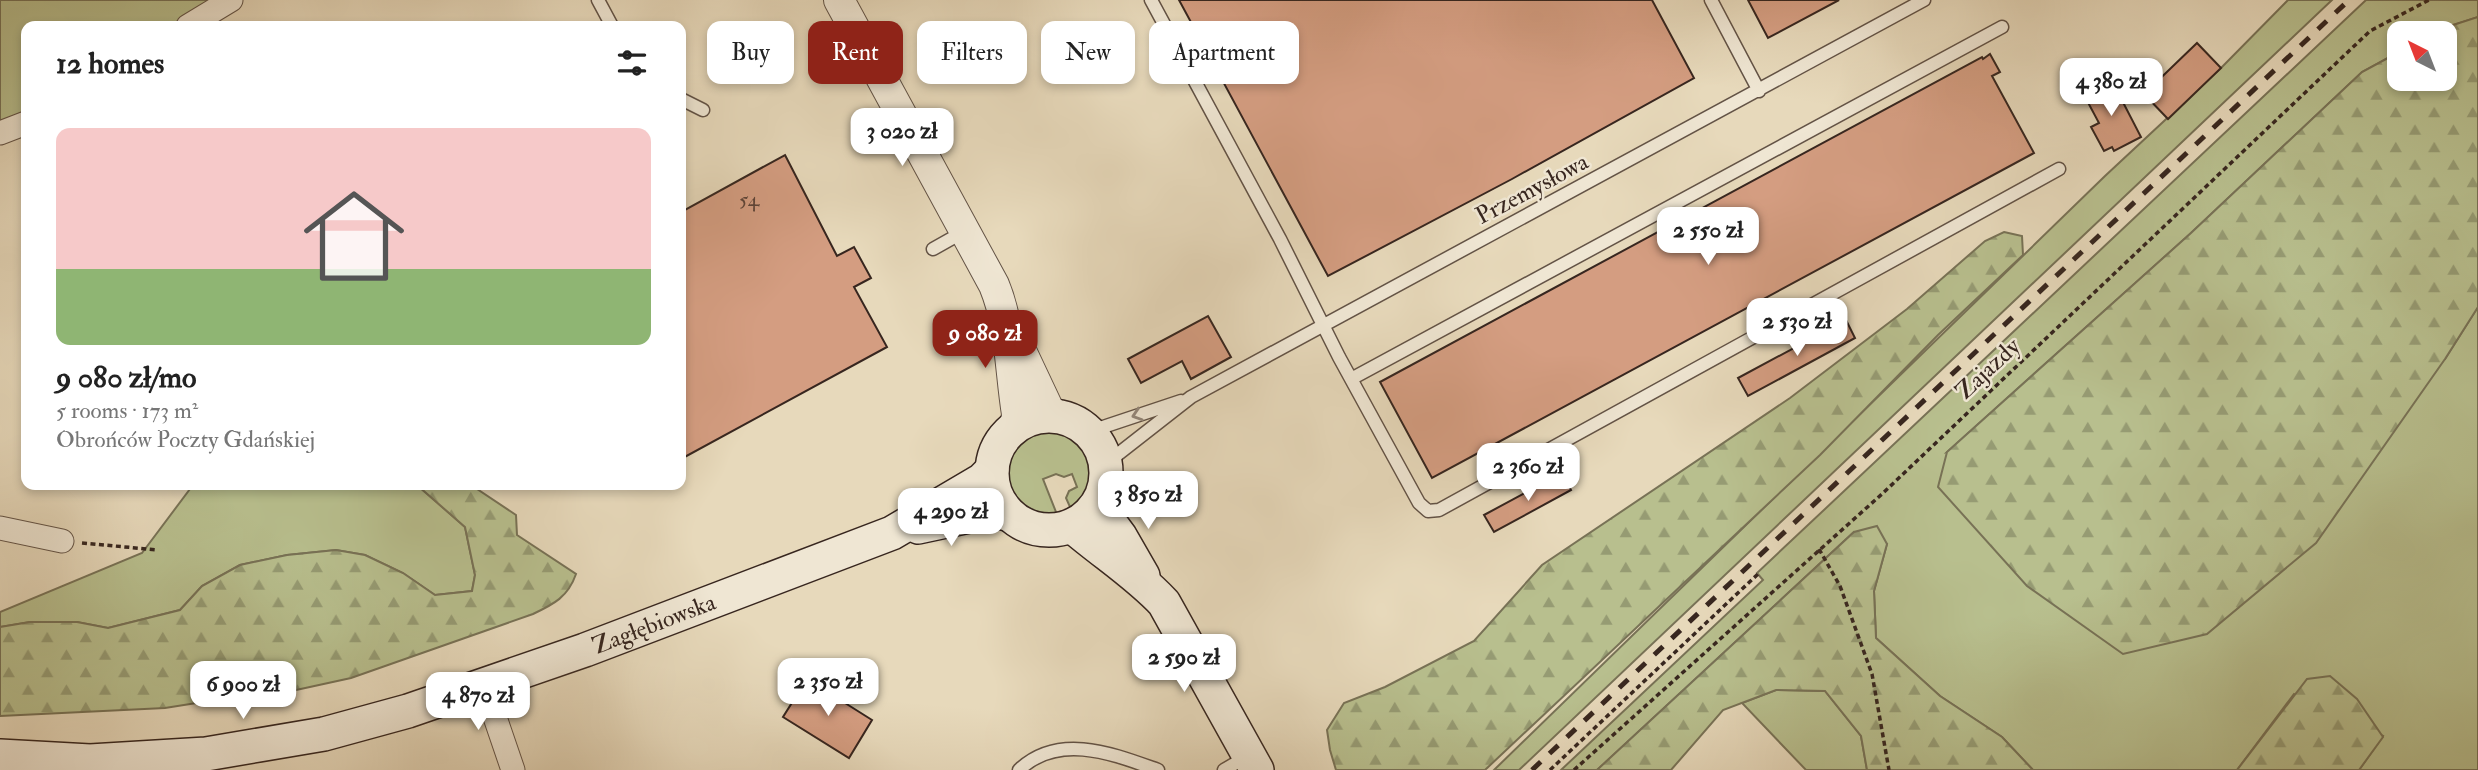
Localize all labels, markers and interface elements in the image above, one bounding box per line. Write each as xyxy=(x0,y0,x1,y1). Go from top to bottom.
chip: Buy xyxy=(707,21,794,84)
chip: Rent xyxy=(808,21,903,84)
chip: Filters xyxy=(917,21,1027,84)
chip: New xyxy=(1041,21,1135,84)
chip: Apartment xyxy=(1149,21,1299,84)
north arrow xyxy=(2387,21,2457,91)
map controls xyxy=(2387,21,2457,91)
icon: filters xyxy=(613,44,651,82)
text: 12 homes xyxy=(56,45,164,82)
pin: 4 380 zł xyxy=(2039,58,2183,118)
text: 4 380 zł xyxy=(2076,66,2146,95)
pin: 3 020 zł xyxy=(830,108,974,168)
text: 3 020 zł xyxy=(867,116,937,145)
street label: Przemysłowa xyxy=(1470,146,1595,232)
icon: home xyxy=(291,173,417,299)
house number: 54 xyxy=(739,186,761,213)
pin: 2 550 zł xyxy=(1636,208,1780,267)
text: 2 550 zł xyxy=(1673,215,1743,244)
pin: 2 530 zł xyxy=(1725,298,1869,358)
text: 2 530 zł xyxy=(1762,306,1832,335)
pin: 9 080 zł xyxy=(913,310,1057,370)
text: 9 080 zł xyxy=(949,318,1021,347)
street label: Zajazdy xyxy=(1949,331,2027,407)
text: 9 080 zł/mo xyxy=(56,359,196,396)
text: 5 rooms · 173 m² xyxy=(56,396,198,425)
one-way arrow xyxy=(1132,407,1144,421)
text: Obrońców Poczty Gdańskiej xyxy=(56,425,315,454)
pin: 2 360 zł xyxy=(1456,444,1600,503)
text: 2 360 zł xyxy=(1493,451,1563,480)
pin: 3 850 zł xyxy=(1076,472,1220,531)
text: 3 850 zł xyxy=(1114,479,1182,508)
pin: 4 290 zł xyxy=(879,489,1023,548)
text: 4 290 zł xyxy=(914,496,988,525)
street label: Zagłębiowska xyxy=(588,586,721,661)
pin: 2 590 zł xyxy=(1112,634,1256,694)
text: 2 590 zł xyxy=(1148,642,1220,671)
pin: 2 350 zł xyxy=(756,658,900,718)
pin: 6 900 zł xyxy=(171,662,315,721)
text: 2 350 zł xyxy=(794,666,862,695)
text: 6 900 zł xyxy=(206,669,280,698)
pin: 4 870 zł xyxy=(406,672,550,732)
text: 4 870 zł xyxy=(442,680,514,709)

